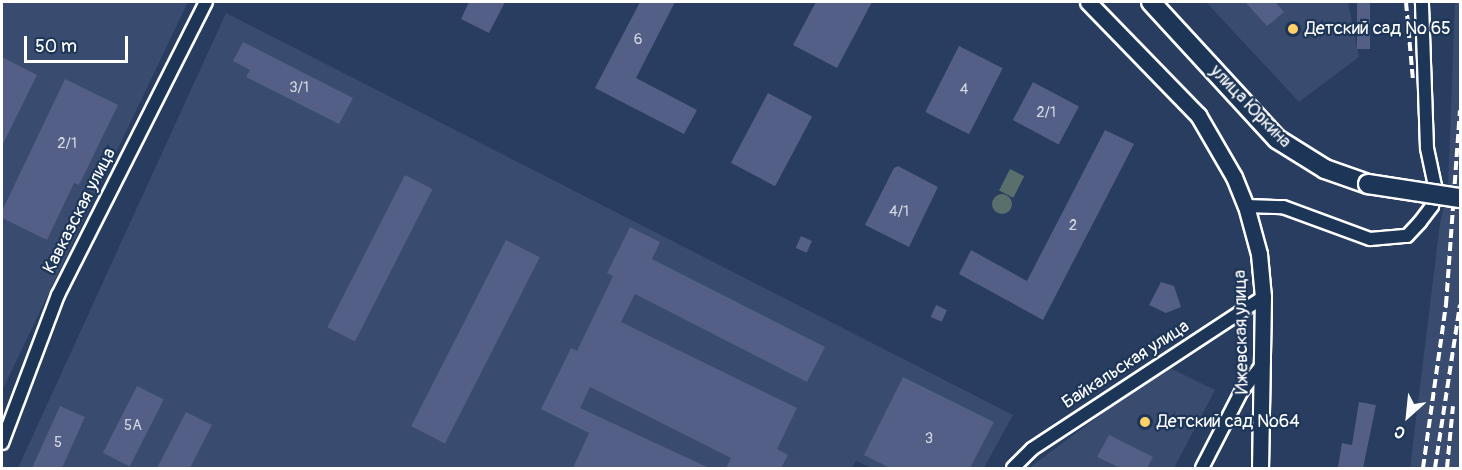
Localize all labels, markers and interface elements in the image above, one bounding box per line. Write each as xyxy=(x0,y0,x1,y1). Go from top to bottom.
place label: Детский сад № 65 xyxy=(1305,18,1451,40)
marker: Детский сад № 65 xyxy=(1286,22,1300,36)
scale bar xyxy=(27,24,130,62)
house number: 6 xyxy=(634,31,642,49)
text: 50 m xyxy=(35,35,77,58)
street label: улица Юркина xyxy=(1205,61,1295,153)
house number: 3/1 xyxy=(289,79,309,97)
house number: 4 xyxy=(960,81,968,99)
house number: 2/1 xyxy=(1036,104,1056,122)
house number: 2/1 xyxy=(57,135,77,153)
street label: Кавказская улица xyxy=(39,145,121,277)
house number: 4/1 xyxy=(889,203,909,221)
house number: 2 xyxy=(1069,217,1077,235)
street label: Ижевская улица xyxy=(1230,270,1254,394)
street label: Байкальская улица xyxy=(1058,316,1194,414)
north arrow xyxy=(1378,386,1438,446)
place label: Детский сад №64 xyxy=(1157,411,1300,433)
marker: Детский сад №64 xyxy=(1138,415,1152,429)
house number: 5А xyxy=(124,417,142,435)
text: С xyxy=(1391,421,1409,443)
house number: 3 xyxy=(925,430,933,448)
house number: 5 xyxy=(54,434,62,452)

